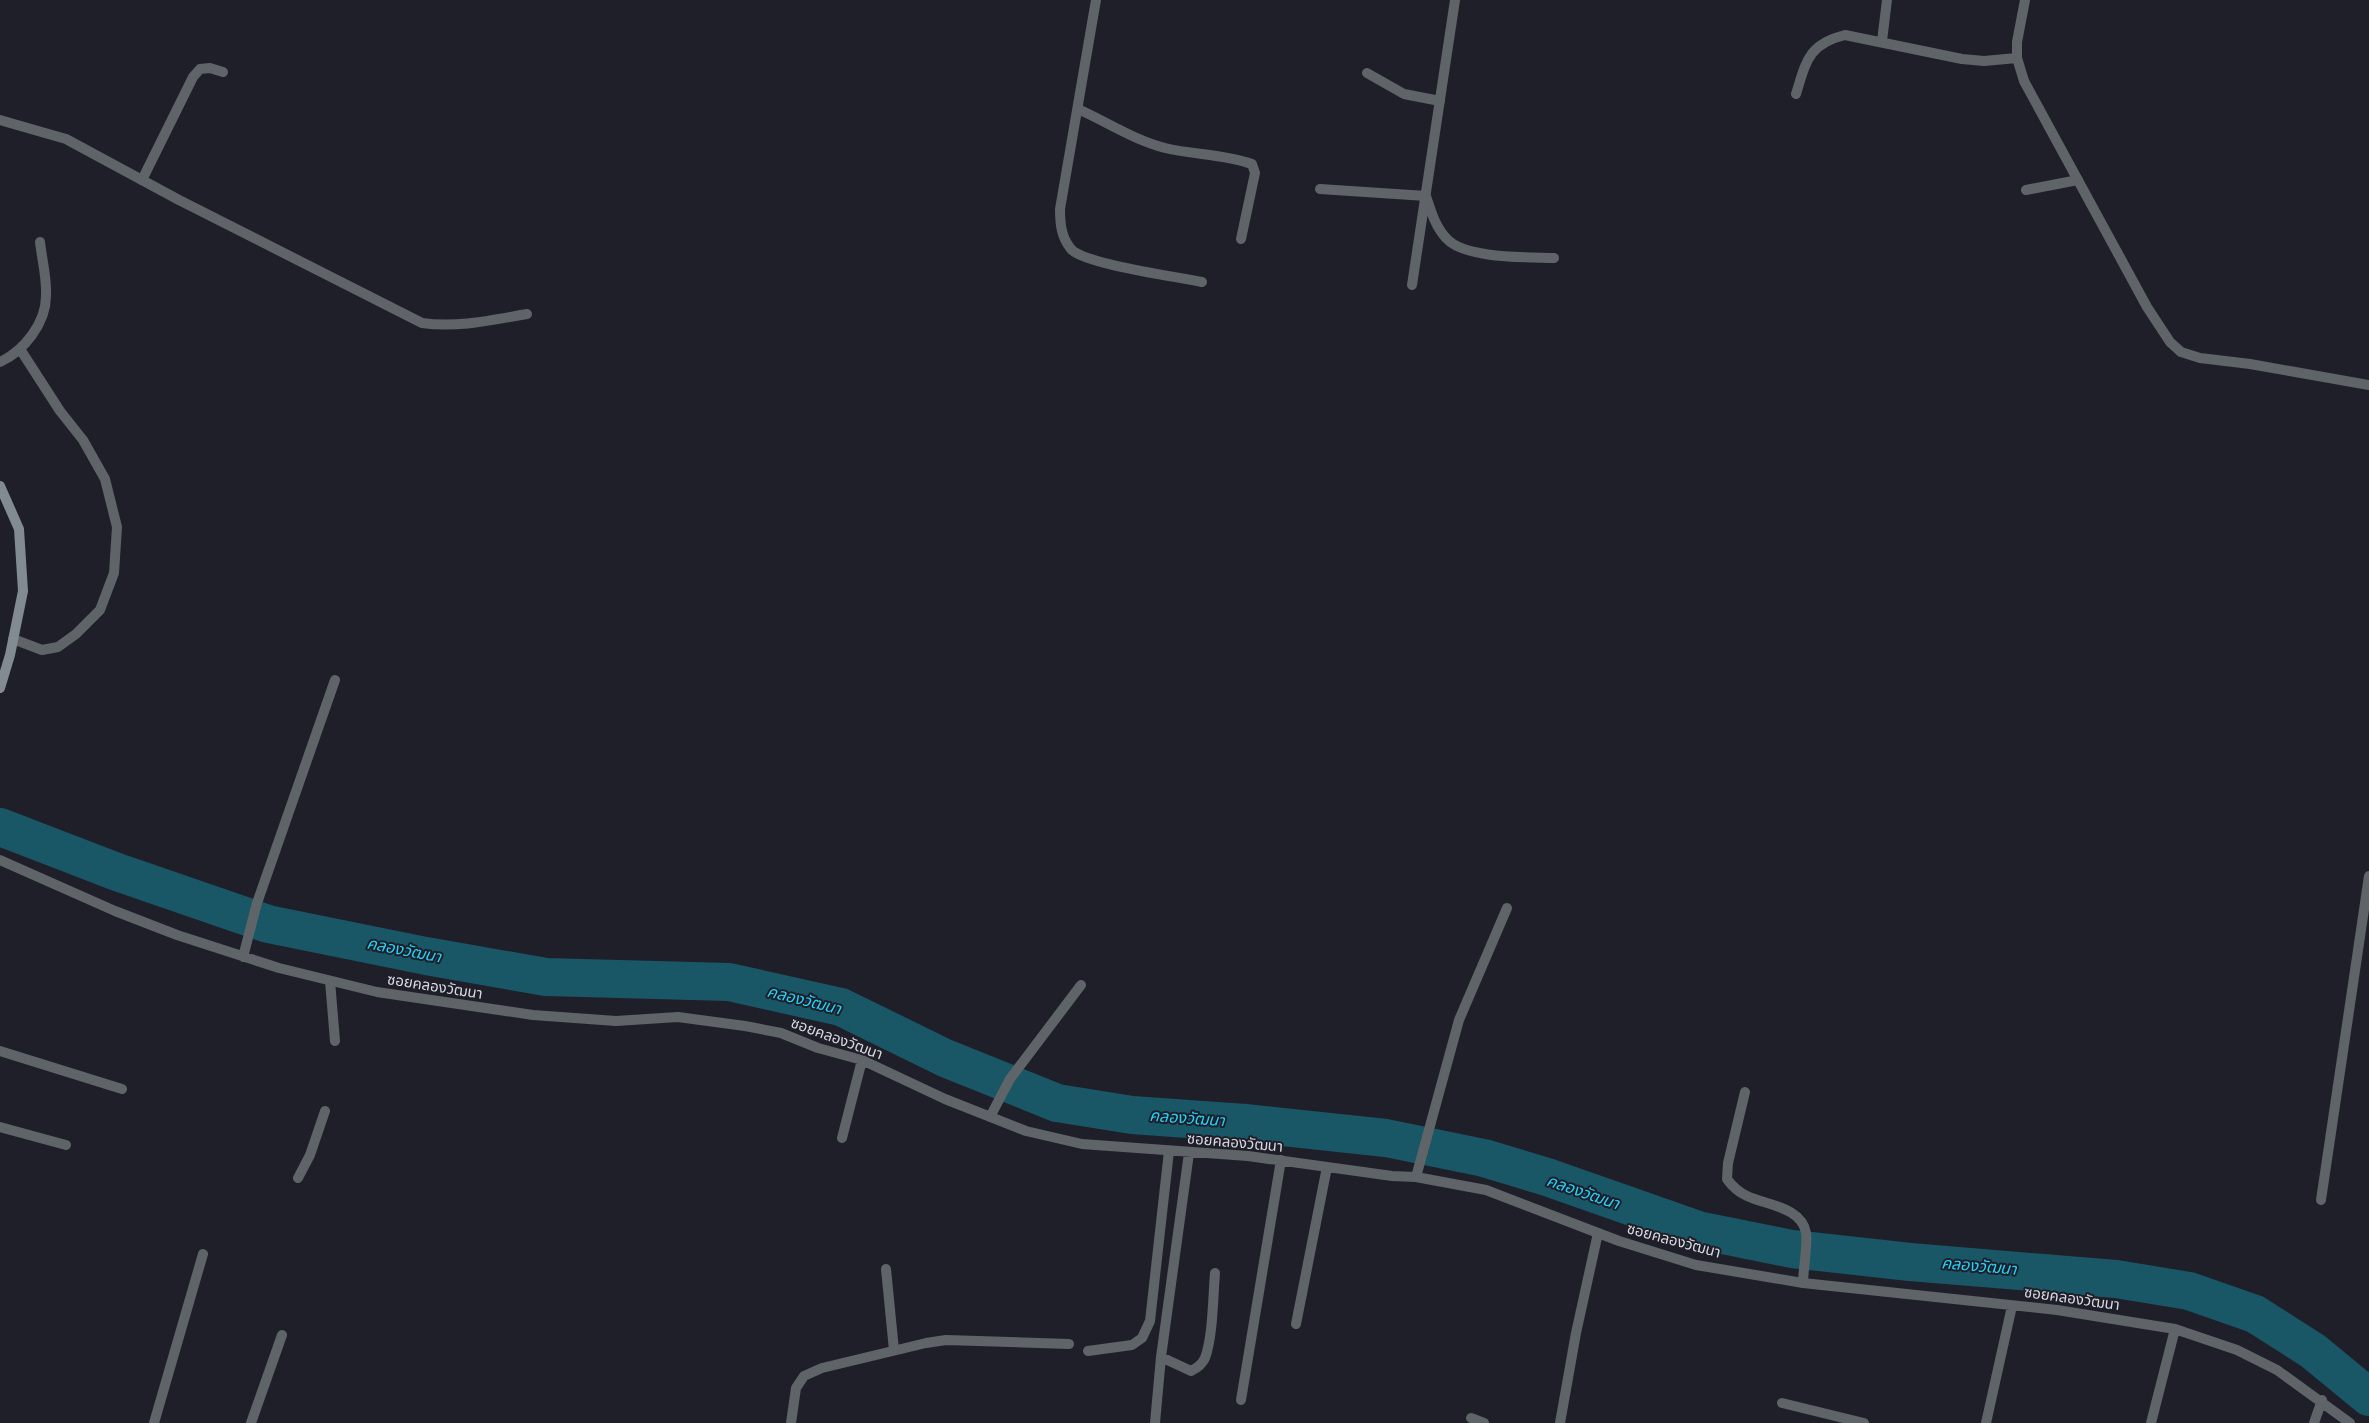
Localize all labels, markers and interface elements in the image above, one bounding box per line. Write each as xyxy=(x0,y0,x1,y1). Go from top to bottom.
water label: คลองวัฒนา xyxy=(365,933,444,967)
street label: ซอยคลองวัฒนา xyxy=(386,970,484,1002)
water label: คลองวัฒนา xyxy=(765,982,844,1019)
street label: ซอยคลองวัฒนา xyxy=(789,1014,885,1062)
water label: คลองวัฒนา xyxy=(1149,1106,1227,1130)
street label: ซอยคลองวัฒนา xyxy=(1186,1129,1284,1155)
water label: คลองวัฒนา xyxy=(1544,1171,1623,1214)
street label: ซอยคลองวัฒนา xyxy=(1625,1219,1723,1261)
water label: คลองวัฒนา xyxy=(1941,1253,2019,1279)
street label: ซอยคลองวัฒนา xyxy=(2023,1283,2121,1313)

